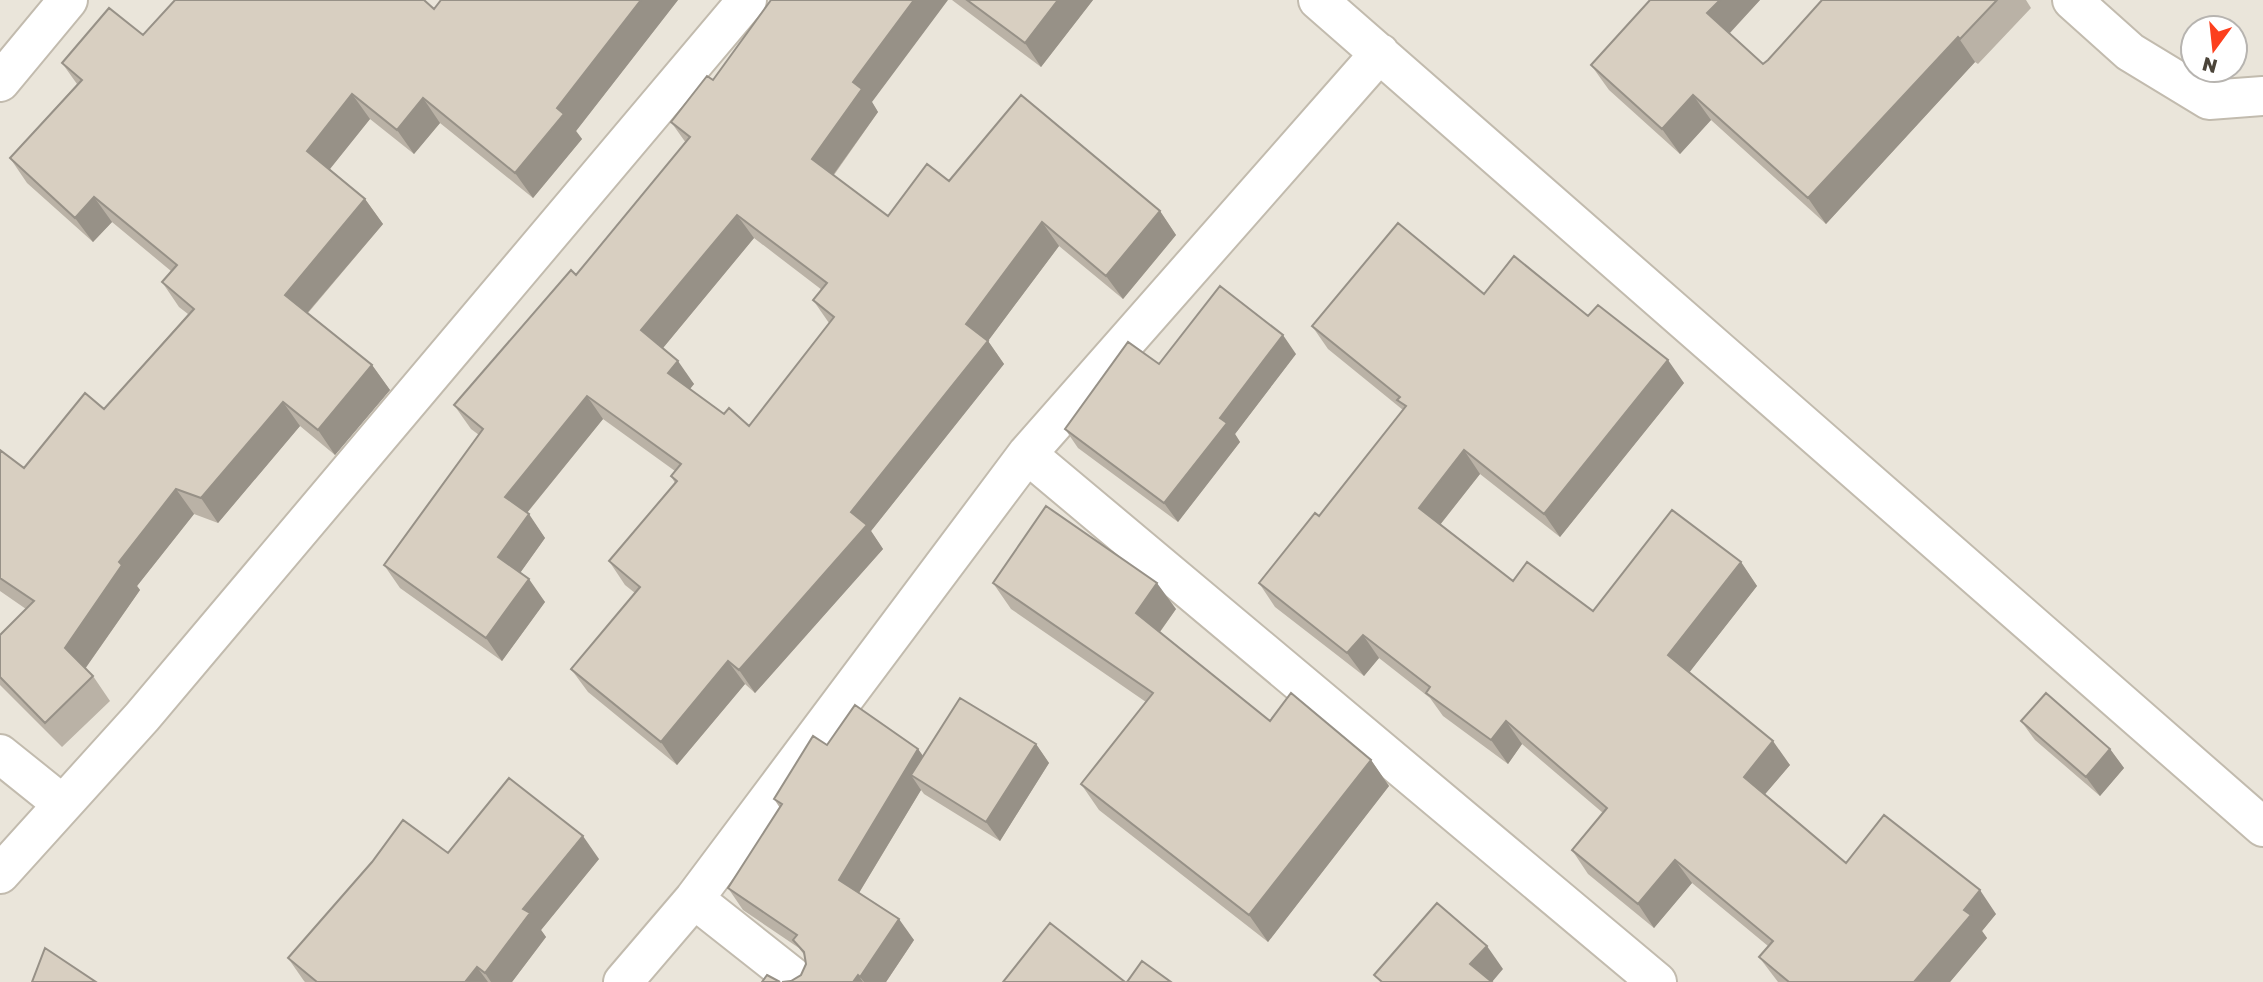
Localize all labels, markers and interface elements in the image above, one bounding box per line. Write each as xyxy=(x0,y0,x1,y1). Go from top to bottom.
north arrow xyxy=(2179,14,2249,84)
text: N xyxy=(2200,53,2219,79)

